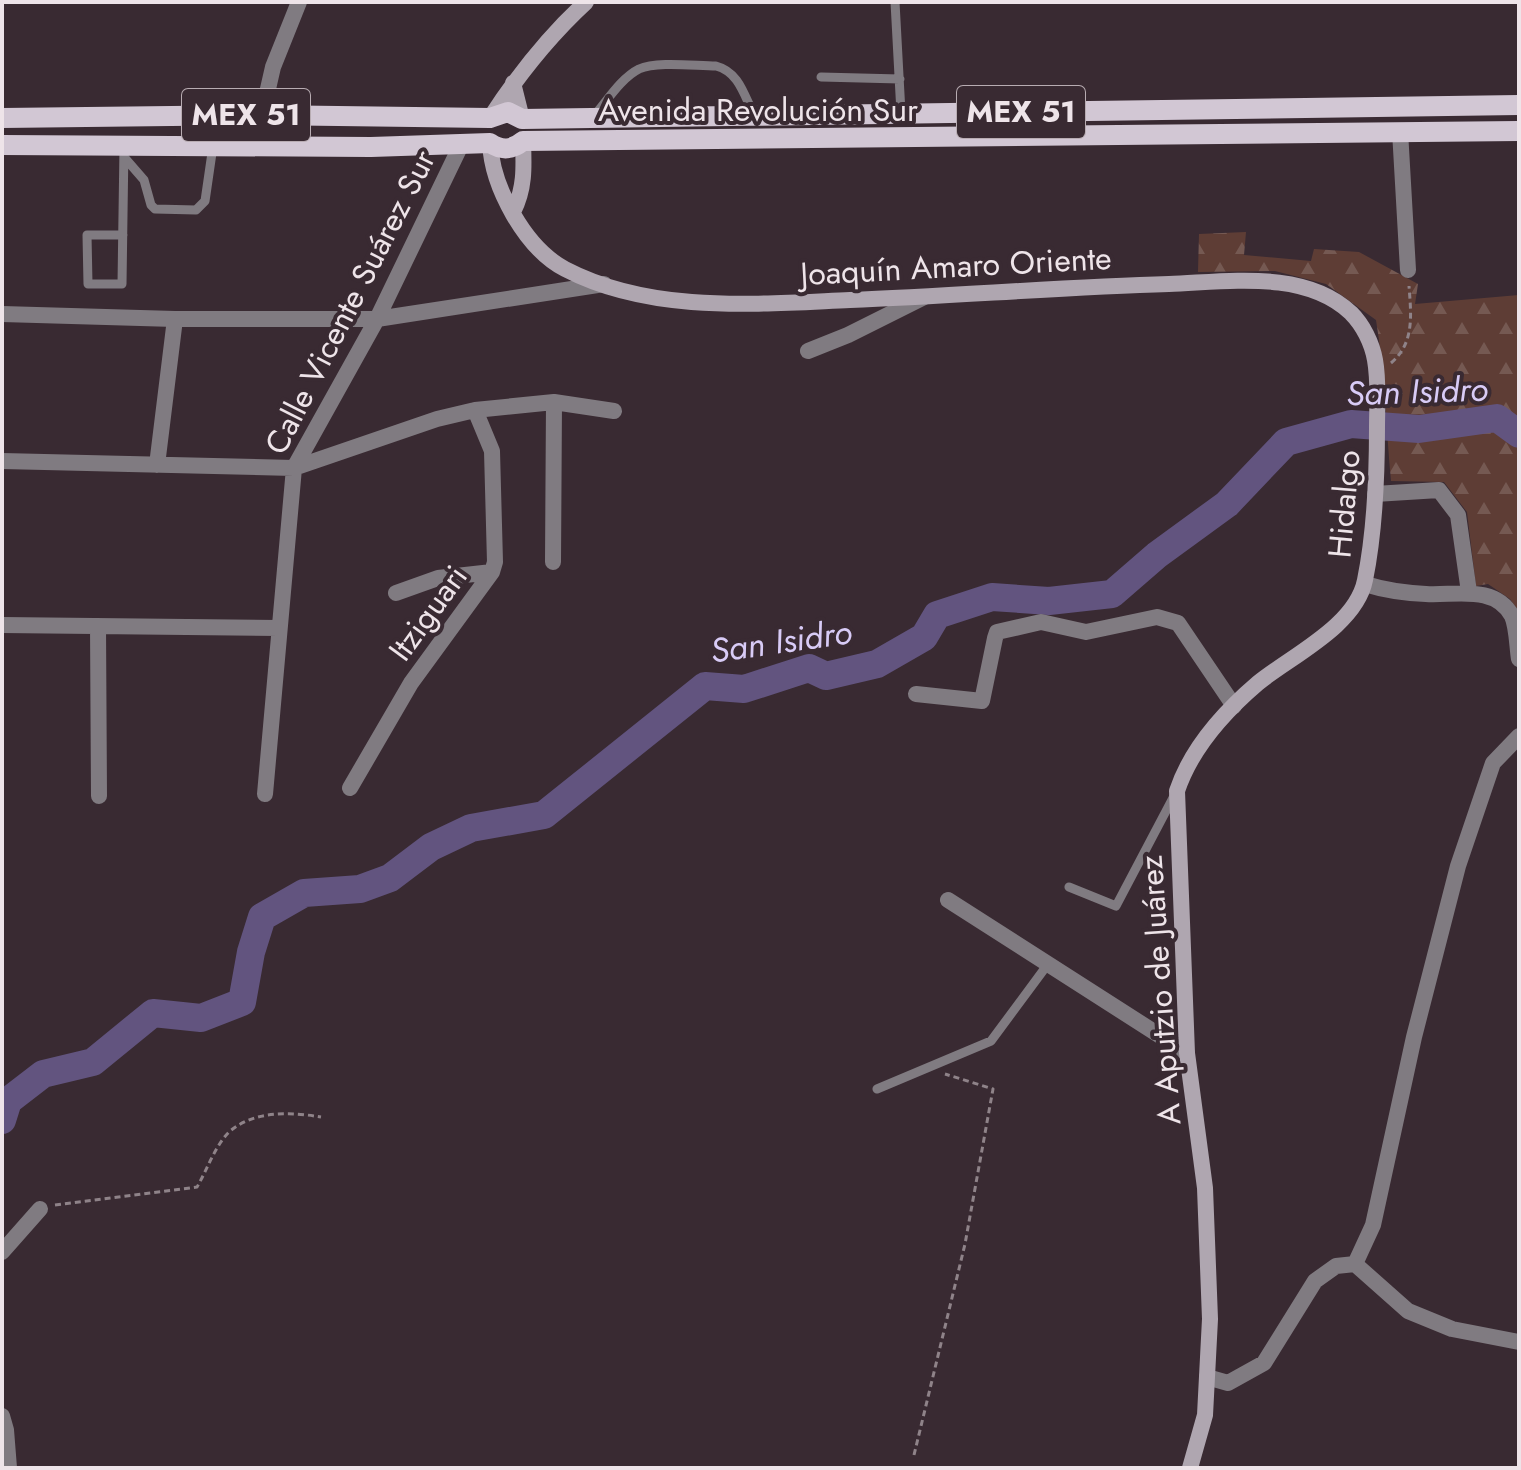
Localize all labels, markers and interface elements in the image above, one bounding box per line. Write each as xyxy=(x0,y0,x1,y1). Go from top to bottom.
road number: MEX 51 xyxy=(957,86,1085,138)
street label: Avenida Revolución Sur xyxy=(598,87,918,133)
road number: MEX 51 xyxy=(182,89,310,141)
street label: Calle Vicente Suárez Sur xyxy=(253,142,447,462)
street label: Joaquín Amaro Oriente xyxy=(795,235,1113,297)
water label: San Isidro xyxy=(1345,365,1489,418)
street label: Hidalgo xyxy=(1316,448,1372,560)
street label: Itziguari xyxy=(378,556,478,670)
water label: San Isidro xyxy=(707,607,855,676)
street label: A Aputzio de Juárez xyxy=(1128,853,1192,1126)

